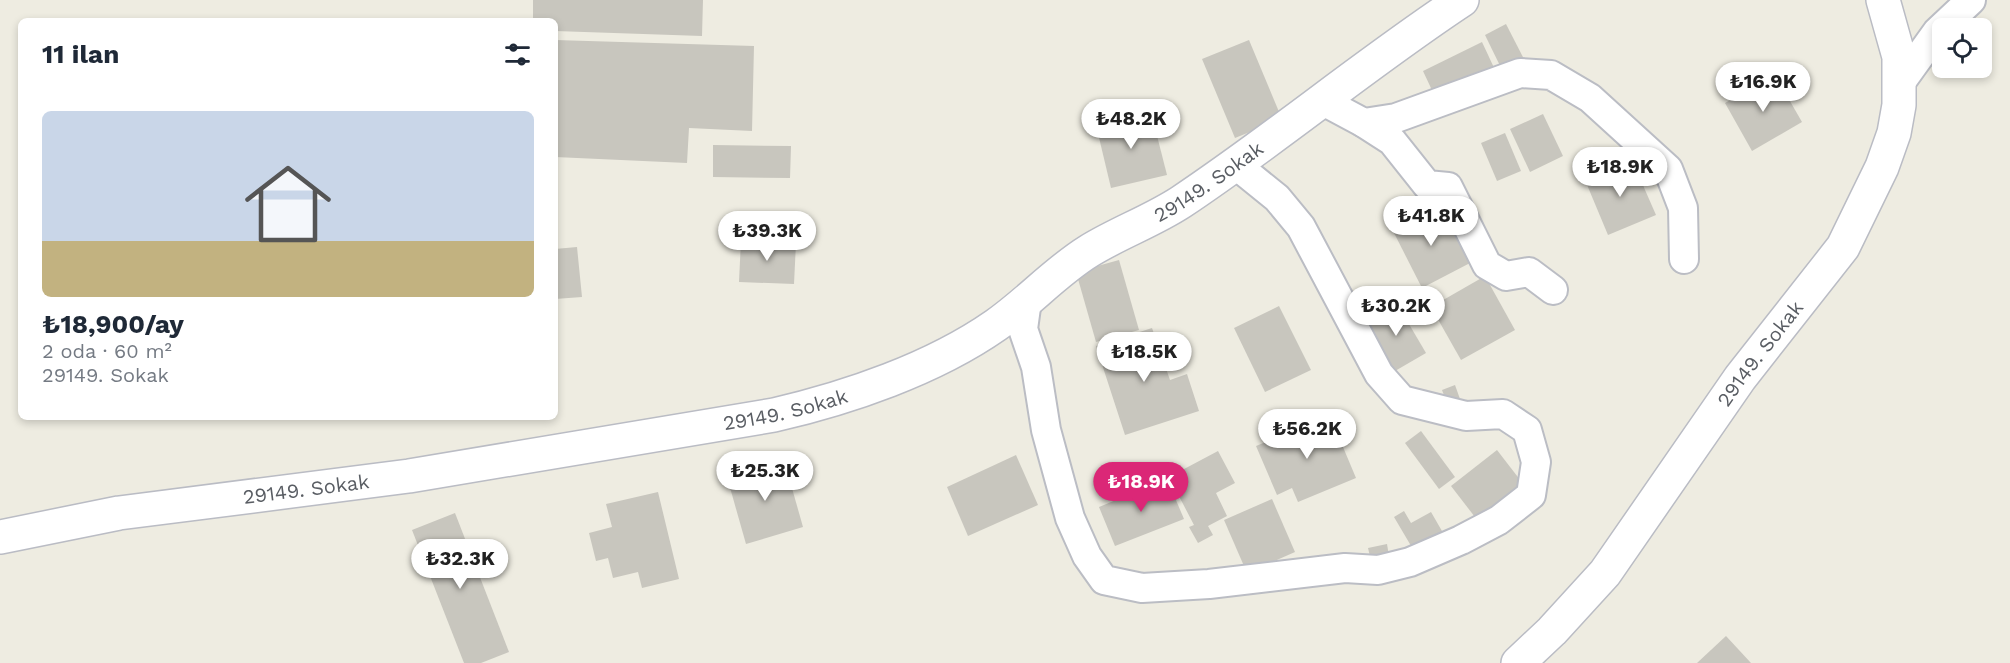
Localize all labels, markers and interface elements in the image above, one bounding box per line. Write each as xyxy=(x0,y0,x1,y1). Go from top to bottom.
map controls xyxy=(1932,18,1992,78)
button: locate xyxy=(1932,18,1992,78)
icon: filters xyxy=(501,38,534,71)
text: 11 ilan xyxy=(42,39,119,69)
pin: ₺16.9K xyxy=(1714,62,1812,113)
text: ₺16.9K xyxy=(1729,69,1797,93)
pin: ₺48.2K xyxy=(1082,99,1180,150)
text: ₺48.2K xyxy=(1095,106,1167,130)
street label: 29149. Sokak xyxy=(1150,136,1268,227)
pin: ₺18.9K xyxy=(1571,147,1669,198)
icon: home xyxy=(234,150,342,258)
text: ₺18.9K xyxy=(1586,154,1654,178)
pin: ₺41.8K xyxy=(1382,196,1480,247)
text: ₺41.8K xyxy=(1397,203,1465,227)
pin: ₺39.3K xyxy=(718,211,816,262)
text: ₺39.3K xyxy=(732,218,802,242)
pin: ₺30.2K xyxy=(1347,286,1445,337)
text: ₺30.2K xyxy=(1361,293,1431,317)
street label: 29149. Sokak xyxy=(1712,296,1808,411)
text: ₺18,900/ay xyxy=(42,309,184,339)
pin: ₺18.5K xyxy=(1095,332,1193,383)
text: 2 oda · 60 m² xyxy=(42,339,172,363)
text: ₺18.5K xyxy=(1111,339,1177,363)
text: 29149. Sokak xyxy=(42,363,169,387)
street label: 29149. Sokak xyxy=(721,384,850,435)
pin: ₺56.2K xyxy=(1258,409,1356,460)
text: ₺56.2K xyxy=(1272,416,1342,440)
pin: ₺25.3K xyxy=(716,451,814,502)
text: ₺25.3K xyxy=(730,458,800,482)
pin: ₺18.9K xyxy=(1092,462,1190,513)
street label: 29149. Sokak xyxy=(242,469,371,509)
text: ₺18.9K xyxy=(1107,469,1175,493)
pin: ₺32.3K xyxy=(411,539,509,590)
text: ₺32.3K xyxy=(425,546,495,570)

